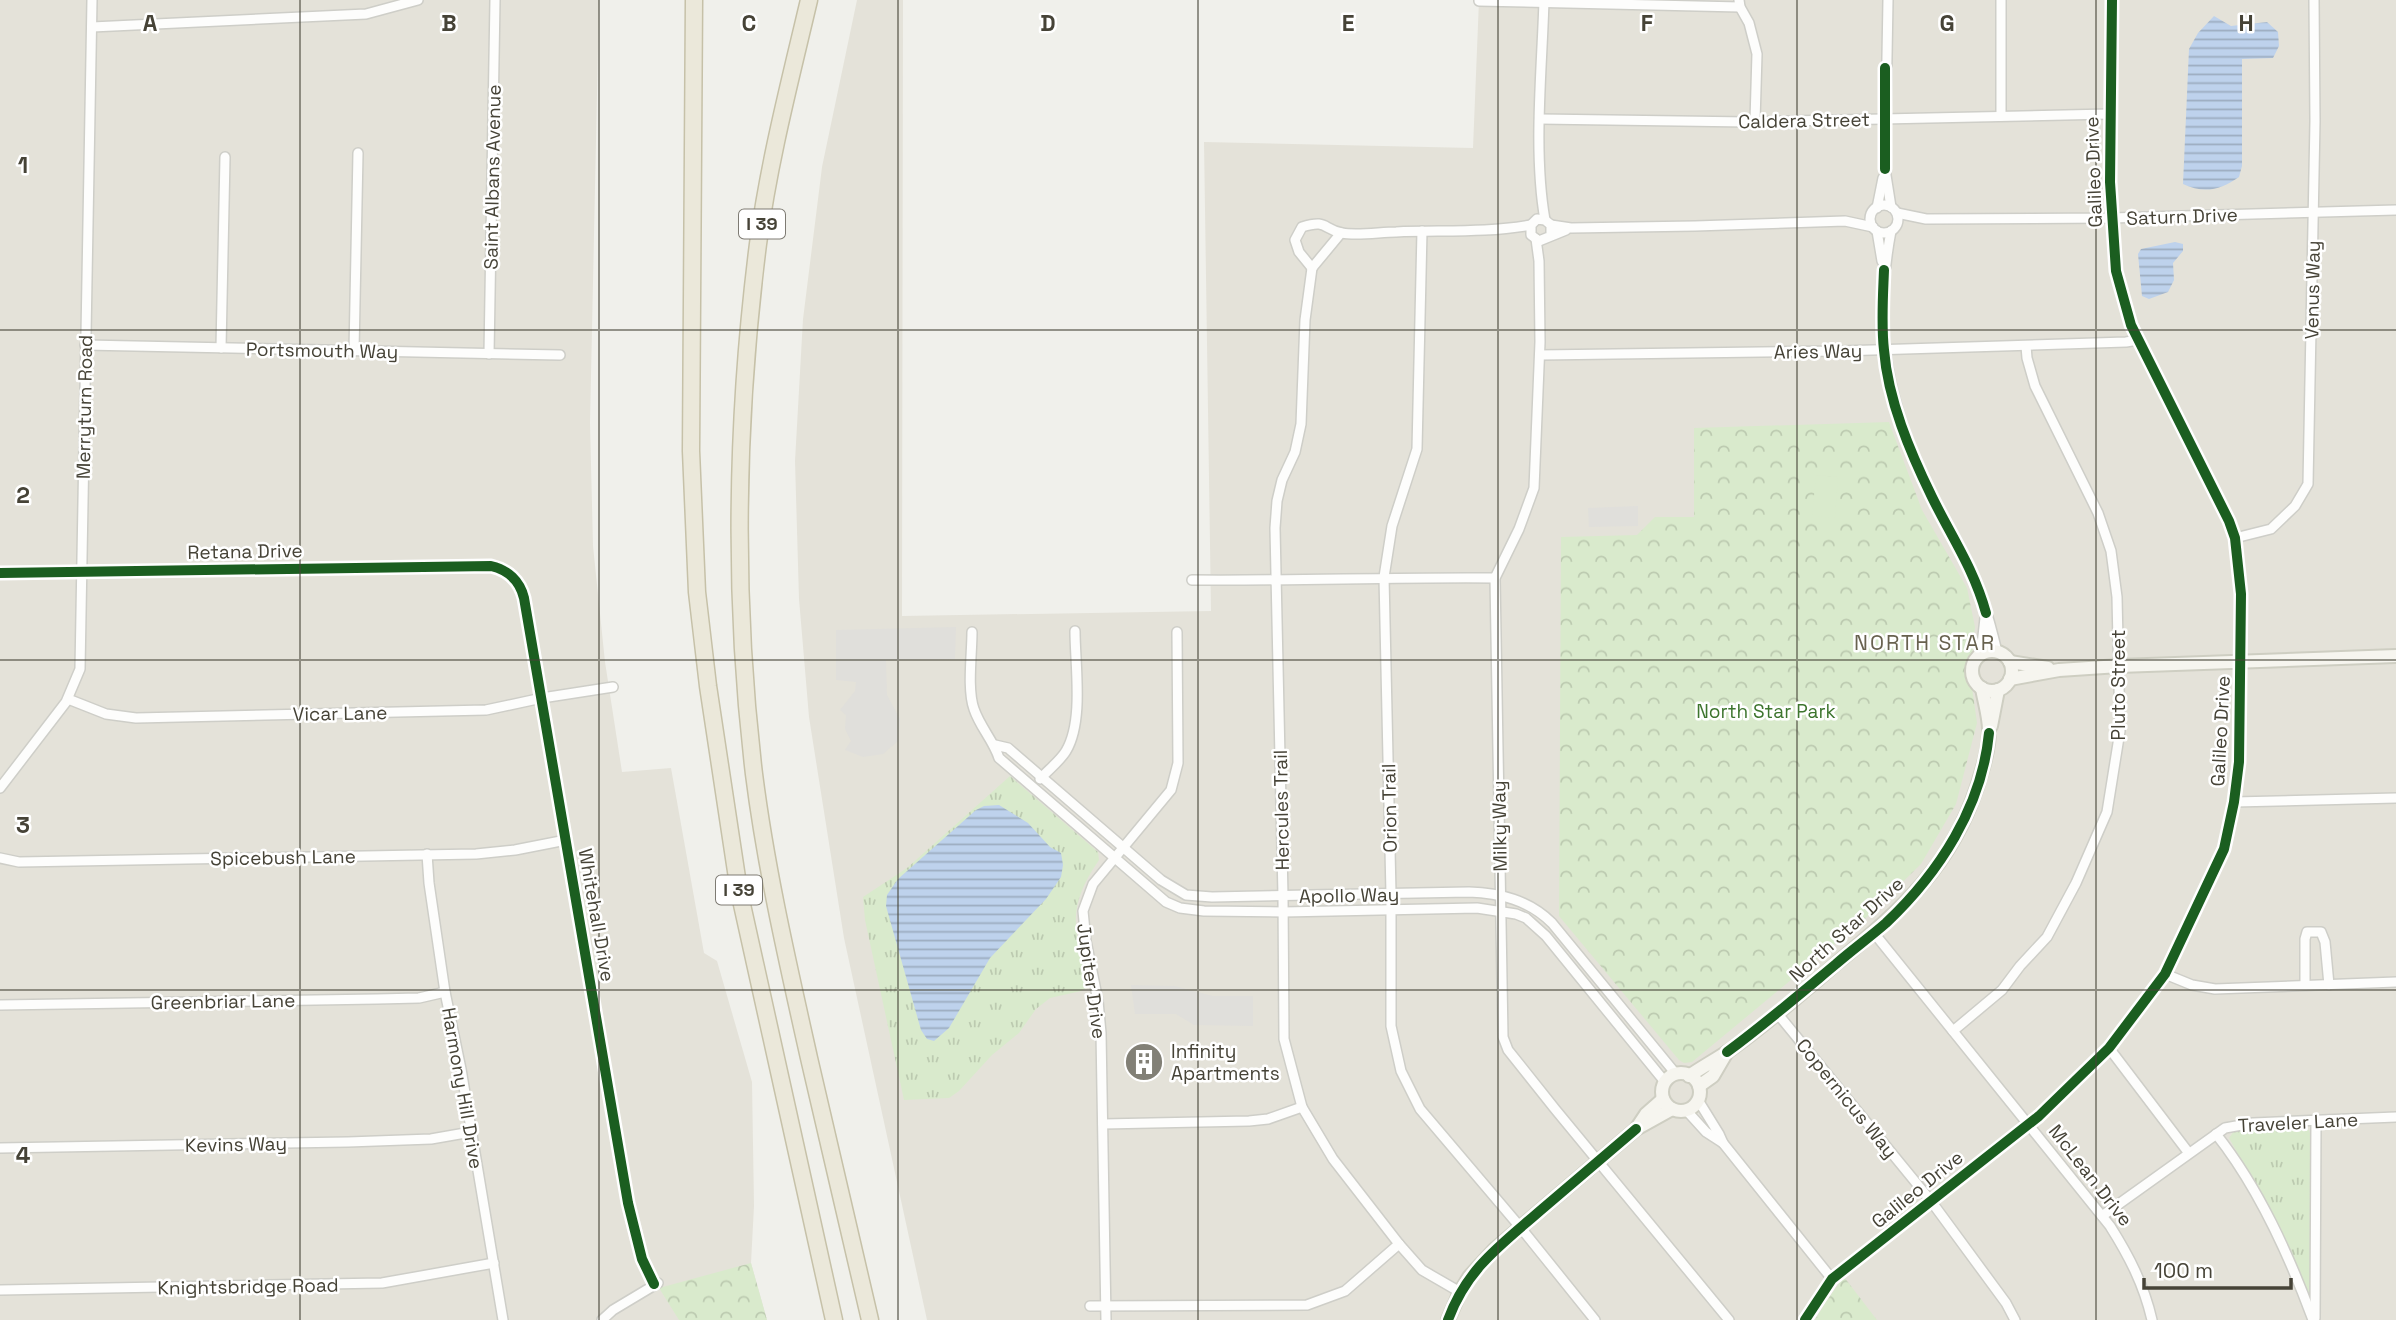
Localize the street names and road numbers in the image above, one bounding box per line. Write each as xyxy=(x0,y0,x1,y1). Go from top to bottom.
street label: Saint Albans Avenue xyxy=(478,84,507,270)
street label: Caldera Street xyxy=(1738,107,1870,134)
street label: Galileo Drive xyxy=(2079,116,2108,228)
street label: Saturn Drive xyxy=(2126,202,2238,231)
road number: I 39 xyxy=(739,210,785,238)
street label: Venus Way xyxy=(2299,240,2326,340)
street label: Merryturn Road xyxy=(71,335,98,479)
street label: Portsmouth Way xyxy=(246,337,398,364)
street label: Aries Way xyxy=(1774,338,1862,365)
street label: Retana Drive xyxy=(187,538,303,565)
street label: Pluto Street xyxy=(2106,630,2131,740)
street label: Galileo Drive xyxy=(2205,675,2236,787)
street label: Vicar Lane xyxy=(292,700,388,727)
street label: Hercules Trail xyxy=(1268,749,1295,871)
street label: Orion Trail xyxy=(1376,763,1403,853)
street label: Milky Way xyxy=(1486,780,1513,872)
street label: Spicebush Lane xyxy=(210,844,356,871)
street label: Whitehall Drive xyxy=(572,847,621,984)
street label: North Star Drive xyxy=(1784,871,1909,987)
road number: I 39 xyxy=(716,876,762,904)
street label: Apollo Way xyxy=(1299,882,1399,909)
street label: Jupiter Drive xyxy=(1071,922,1112,1041)
street label: Greenbriar Lane xyxy=(150,988,296,1015)
street label: Harmony Hill Drive xyxy=(436,1005,489,1171)
street label: Copernicus Way xyxy=(1791,1033,1903,1163)
street label: Traveler Lane xyxy=(2237,1107,2359,1138)
street label: McLean Drive xyxy=(2043,1119,2138,1231)
street label: Kevins Way xyxy=(185,1131,287,1158)
street label: Galileo Drive xyxy=(1866,1145,1968,1234)
street label: Knightsbridge Road xyxy=(157,1272,339,1301)

